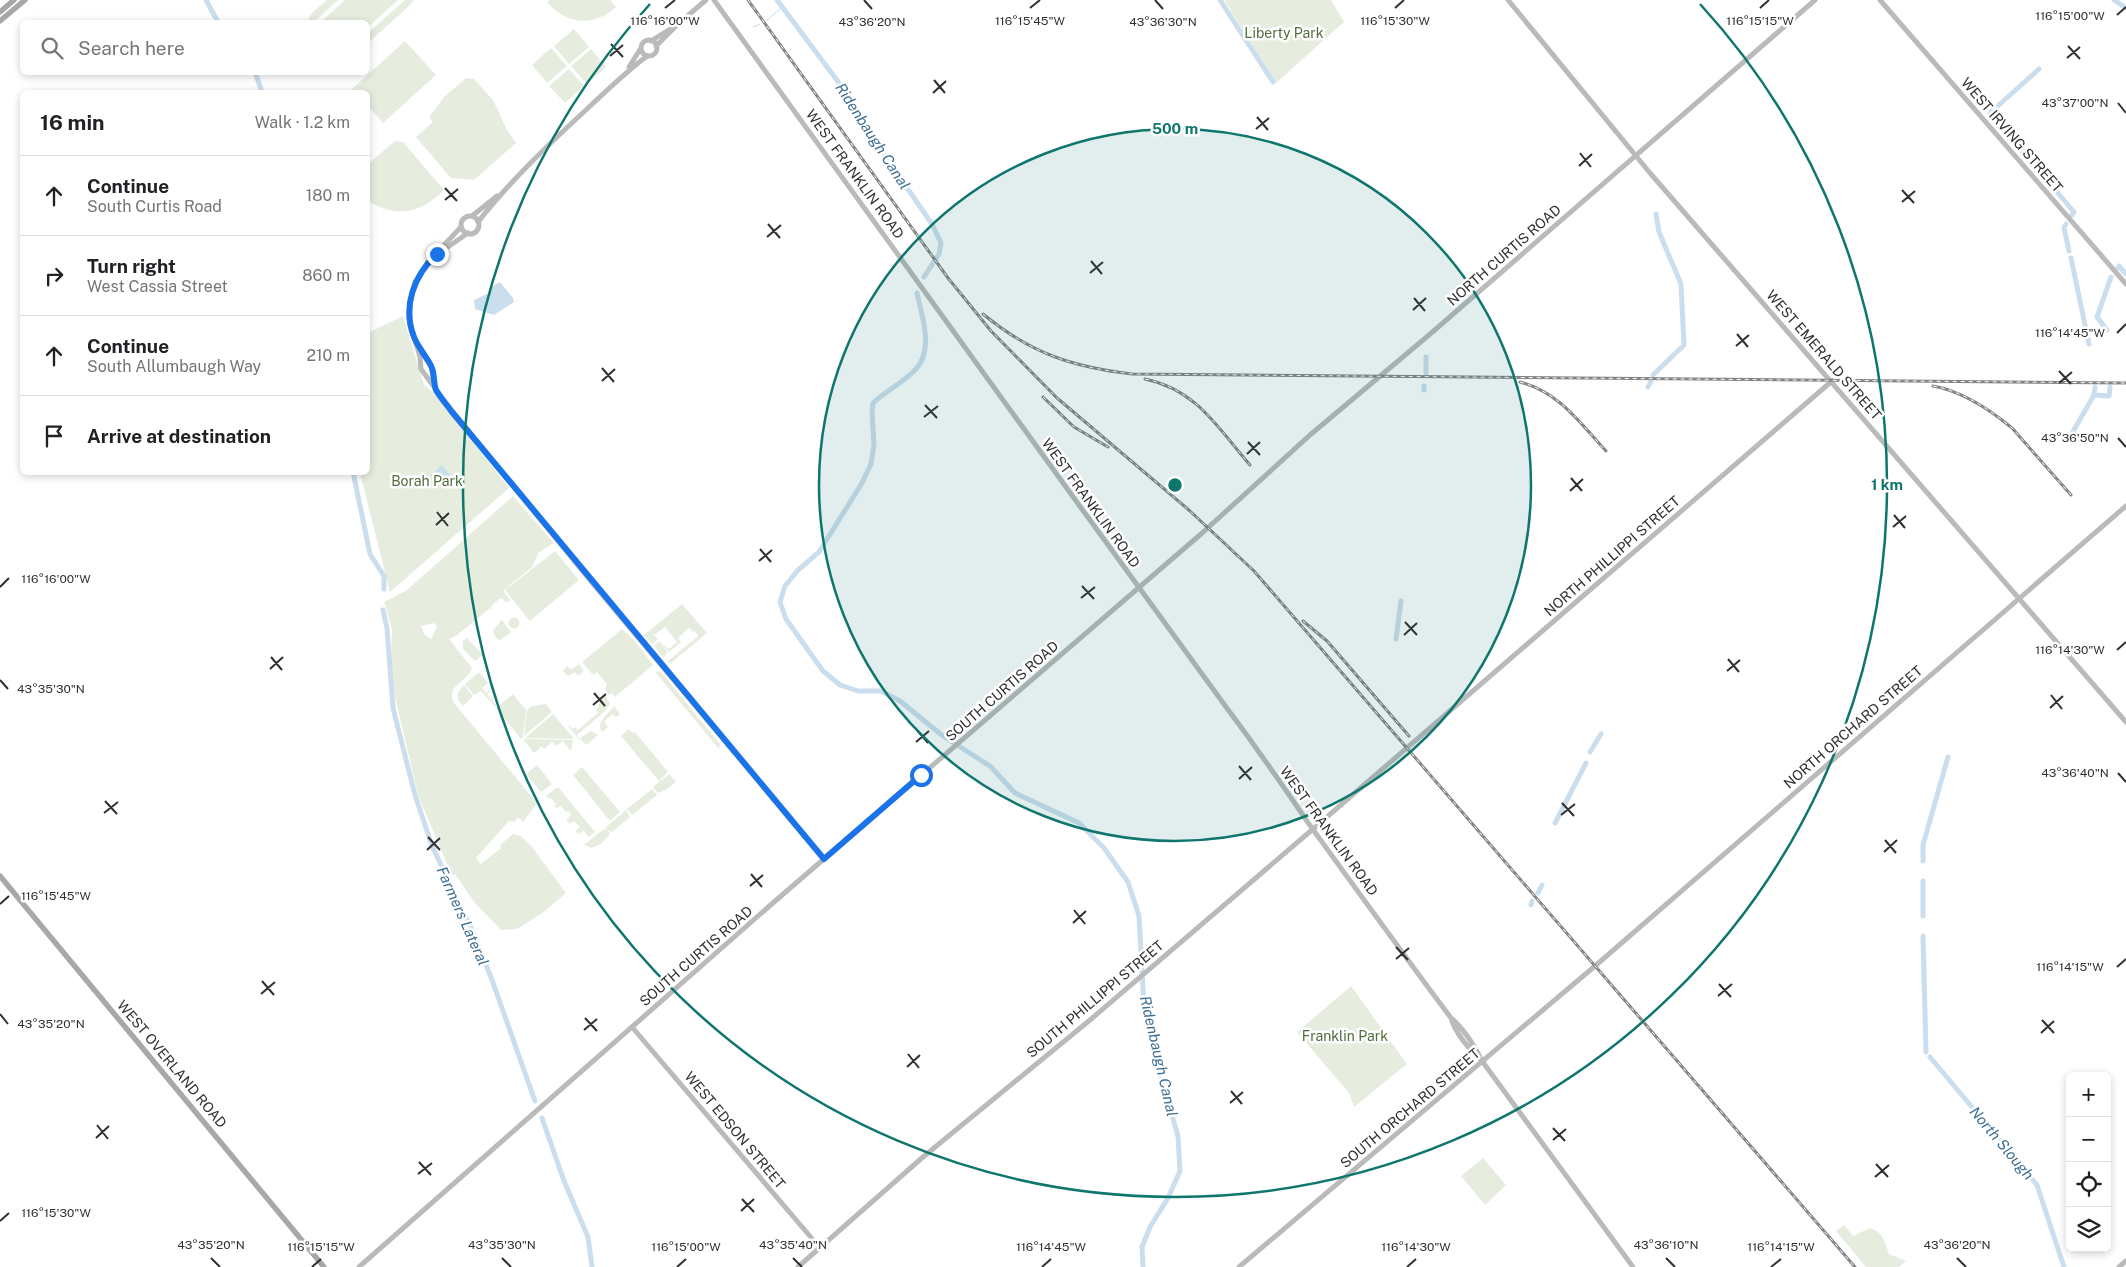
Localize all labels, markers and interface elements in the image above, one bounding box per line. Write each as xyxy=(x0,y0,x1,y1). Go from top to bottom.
text: 116°15'00"W xyxy=(2035,9,2105,23)
text: 116°16'00"W xyxy=(630,14,700,28)
text: 116°15'45"W xyxy=(995,14,1066,28)
text: 116°15'30"W xyxy=(1360,14,1430,28)
text: 116°15'15"W xyxy=(1726,14,1794,28)
text: 43°36'20"N xyxy=(838,15,906,29)
text: 43°36'30"N xyxy=(1129,15,1197,29)
search box xyxy=(20,20,370,75)
park label: Liberty Park xyxy=(1244,25,1324,41)
icon: search xyxy=(38,34,66,62)
text: Search here xyxy=(78,37,185,59)
street label: WEST IRVING STREET xyxy=(1958,74,2066,196)
water label: Ridenbaugh Canal xyxy=(832,80,914,192)
text: 43°37'00"N xyxy=(2042,96,2108,110)
street label: WEST FRANKLIN ROAD xyxy=(803,106,907,242)
text: 16 min xyxy=(40,110,105,135)
text: Walk · 1.2 km xyxy=(255,113,350,132)
text: 500 m xyxy=(1152,120,1198,137)
text: Continue xyxy=(87,175,169,197)
icon: ahead xyxy=(40,182,68,210)
text: 180 m xyxy=(306,186,350,205)
text: South Curtis Road xyxy=(87,197,222,216)
street label: NORTH CURTIS ROAD xyxy=(1444,201,1564,309)
route end xyxy=(426,243,449,266)
text: Turn right xyxy=(87,255,176,277)
icon: right xyxy=(40,262,68,290)
text: 860 m xyxy=(302,266,350,285)
text: West Cassia Street xyxy=(87,277,228,296)
street label: WEST EMERALD STREET xyxy=(1763,287,1885,423)
text: 116°14'45"W xyxy=(2035,326,2105,340)
text: Continue xyxy=(87,335,169,357)
icon: ahead xyxy=(40,342,68,370)
text: 210 m xyxy=(306,346,350,365)
text: South Allumbaugh Way xyxy=(87,357,261,376)
icon: arrive xyxy=(40,422,68,450)
text: Arrive at destination xyxy=(87,425,271,447)
text: 43°36'50"N xyxy=(2041,431,2109,445)
street label: WEST FRANKLIN ROAD xyxy=(1039,435,1143,571)
park label: Borah Park xyxy=(391,473,463,489)
centre of rings xyxy=(1166,476,1184,494)
text: 1 km xyxy=(1871,476,1903,493)
street label: NORTH PHILLIPPI STREET xyxy=(1541,493,1683,619)
text: 116°16'00"W xyxy=(21,572,91,586)
street label: SOUTH CURTIS ROAD xyxy=(942,638,1062,744)
text: 116°14'30"W xyxy=(2035,643,2105,657)
street label: NORTH ORCHARD STREET xyxy=(1781,663,1925,791)
text: 43°35'30"N xyxy=(17,682,85,696)
street label: WEST FRANKLIN ROAD xyxy=(1277,763,1381,899)
route start xyxy=(910,764,933,787)
text: 43°36'40"N xyxy=(2041,766,2109,780)
water label: Farmers Lateral xyxy=(434,864,492,968)
text: 116°15'45"W xyxy=(21,889,92,903)
street label: SOUTH CURTIS ROAD xyxy=(636,903,756,1009)
street label: SOUTH PHILLIPPI STREET xyxy=(1023,937,1167,1061)
text: 116°14'15"W xyxy=(2036,960,2104,974)
water label: Ridenbaugh Canal xyxy=(1137,994,1181,1118)
street label: WEST OVERLAND ROAD xyxy=(114,997,230,1131)
text: 43°35'20"N xyxy=(17,1017,85,1031)
park label: Franklin Park xyxy=(1302,1028,1388,1044)
street label: SOUTH ORCHARD STREET xyxy=(1337,1045,1483,1171)
street label: WEST EDSON STREET xyxy=(681,1068,789,1192)
map controls xyxy=(2066,1072,2111,1252)
button: + xyxy=(2066,1072,2111,1117)
water label: North Slough xyxy=(1967,1103,2037,1183)
button: − xyxy=(2066,1117,2111,1162)
button: locate xyxy=(2066,1162,2111,1207)
text: 116°15'30"W xyxy=(21,1206,91,1220)
button: layers xyxy=(2066,1207,2111,1252)
text: 43°35'20"N xyxy=(177,1238,245,1252)
text: 43°35'30"N xyxy=(468,1238,536,1252)
text: 43°35'40"N xyxy=(759,1238,827,1252)
text: 43°36'10"N xyxy=(1634,1238,1698,1252)
text: 43°36'20"N xyxy=(1923,1238,1991,1252)
text: 116°15'15"W xyxy=(287,1240,355,1254)
text: 116°15'00"W xyxy=(651,1240,721,1254)
text: 116°14'45"W xyxy=(1016,1240,1086,1254)
text: 116°14'30"W xyxy=(1381,1240,1451,1254)
text: 116°14'15"W xyxy=(1747,1240,1815,1254)

